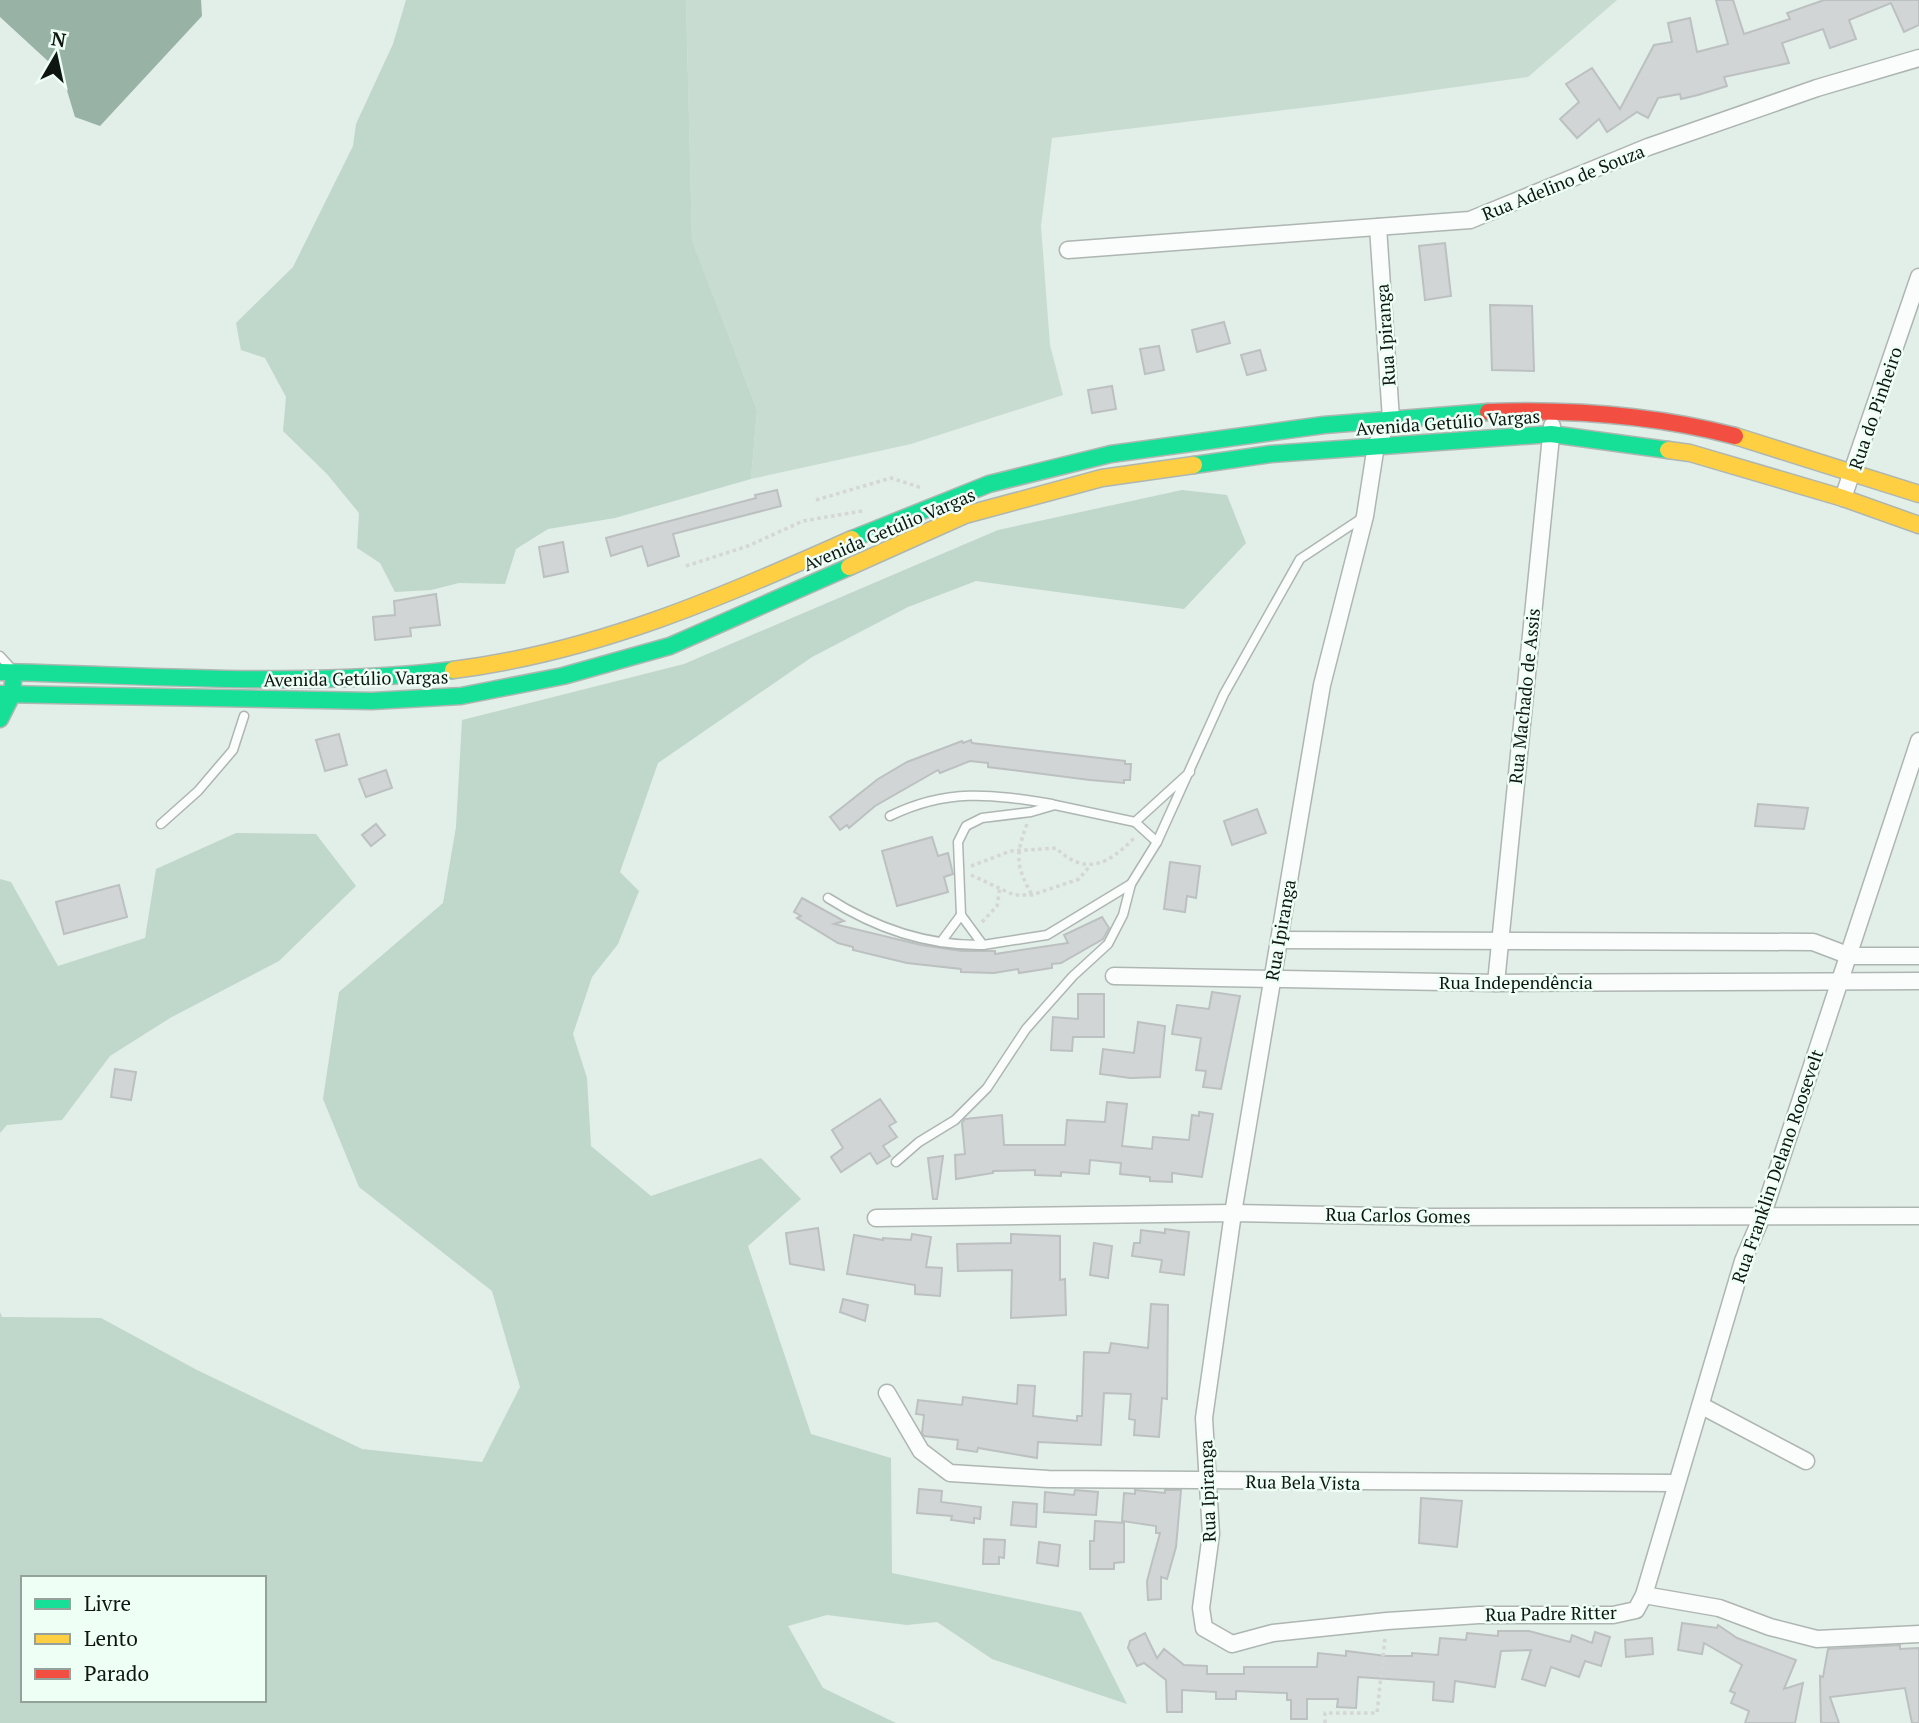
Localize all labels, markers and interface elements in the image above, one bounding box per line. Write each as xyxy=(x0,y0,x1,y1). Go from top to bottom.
north arrow xyxy=(21,21,91,91)
text: N xyxy=(50,25,68,52)
street label: Rua Adelino de Souza xyxy=(1478,138,1648,226)
street label: Rua Ipiranga xyxy=(1369,283,1401,387)
street label: Rua do Pinheiro xyxy=(1843,343,1907,473)
street label: Avenida Getúlio Vargas xyxy=(1355,404,1541,440)
street label: Avenida Getúlio Vargas xyxy=(799,482,979,576)
street label: Rua Machado de Assis xyxy=(1503,607,1545,785)
street label: Avenida Getúlio Vargas xyxy=(263,664,449,692)
street label: Rua Ipiranga xyxy=(1259,877,1301,983)
street label: Rua Independência xyxy=(1439,970,1593,994)
street label: Rua Franklin Delano Roosevelt xyxy=(1726,1046,1828,1286)
street label: Rua Carlos Gomes xyxy=(1325,1202,1471,1228)
street label: Rua Ipiranga xyxy=(1193,1439,1221,1543)
street label: Rua Bela Vista xyxy=(1245,1469,1361,1495)
legend xyxy=(21,1576,266,1702)
text: Livre xyxy=(84,1589,131,1617)
street label: Rua Padre Ritter xyxy=(1485,1600,1617,1626)
text: Lento xyxy=(84,1624,138,1652)
text: Parado xyxy=(84,1659,149,1687)

